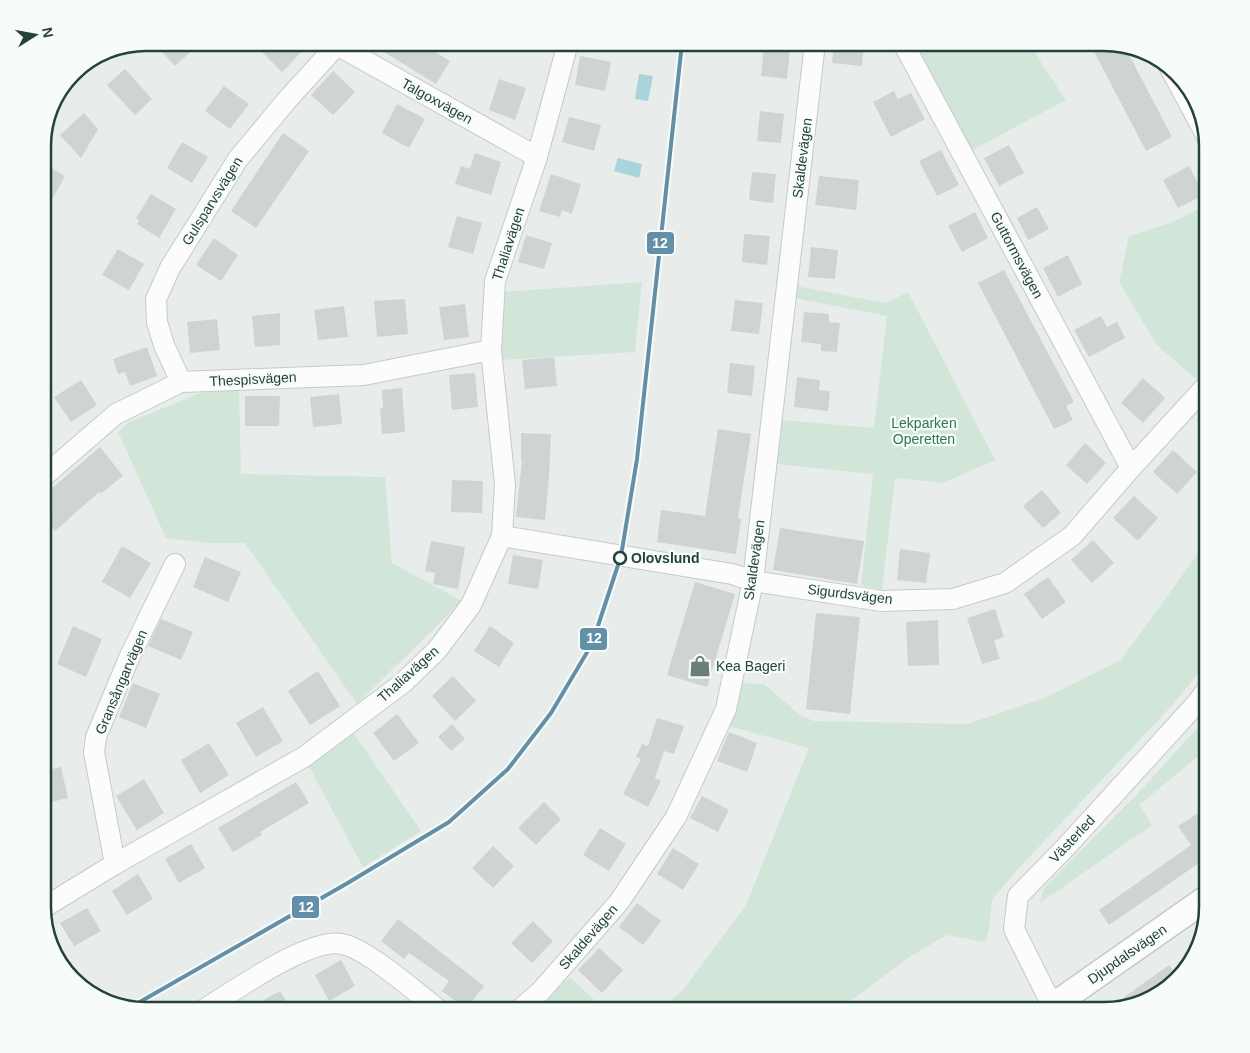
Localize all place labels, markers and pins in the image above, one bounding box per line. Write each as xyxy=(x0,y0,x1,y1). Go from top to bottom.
place label: Olovslund xyxy=(631,550,699,566)
marker: Olovslund xyxy=(613,551,627,565)
shop icon: Kea Bageri xyxy=(687,653,713,679)
place label: Kea Bageri xyxy=(716,658,785,674)

